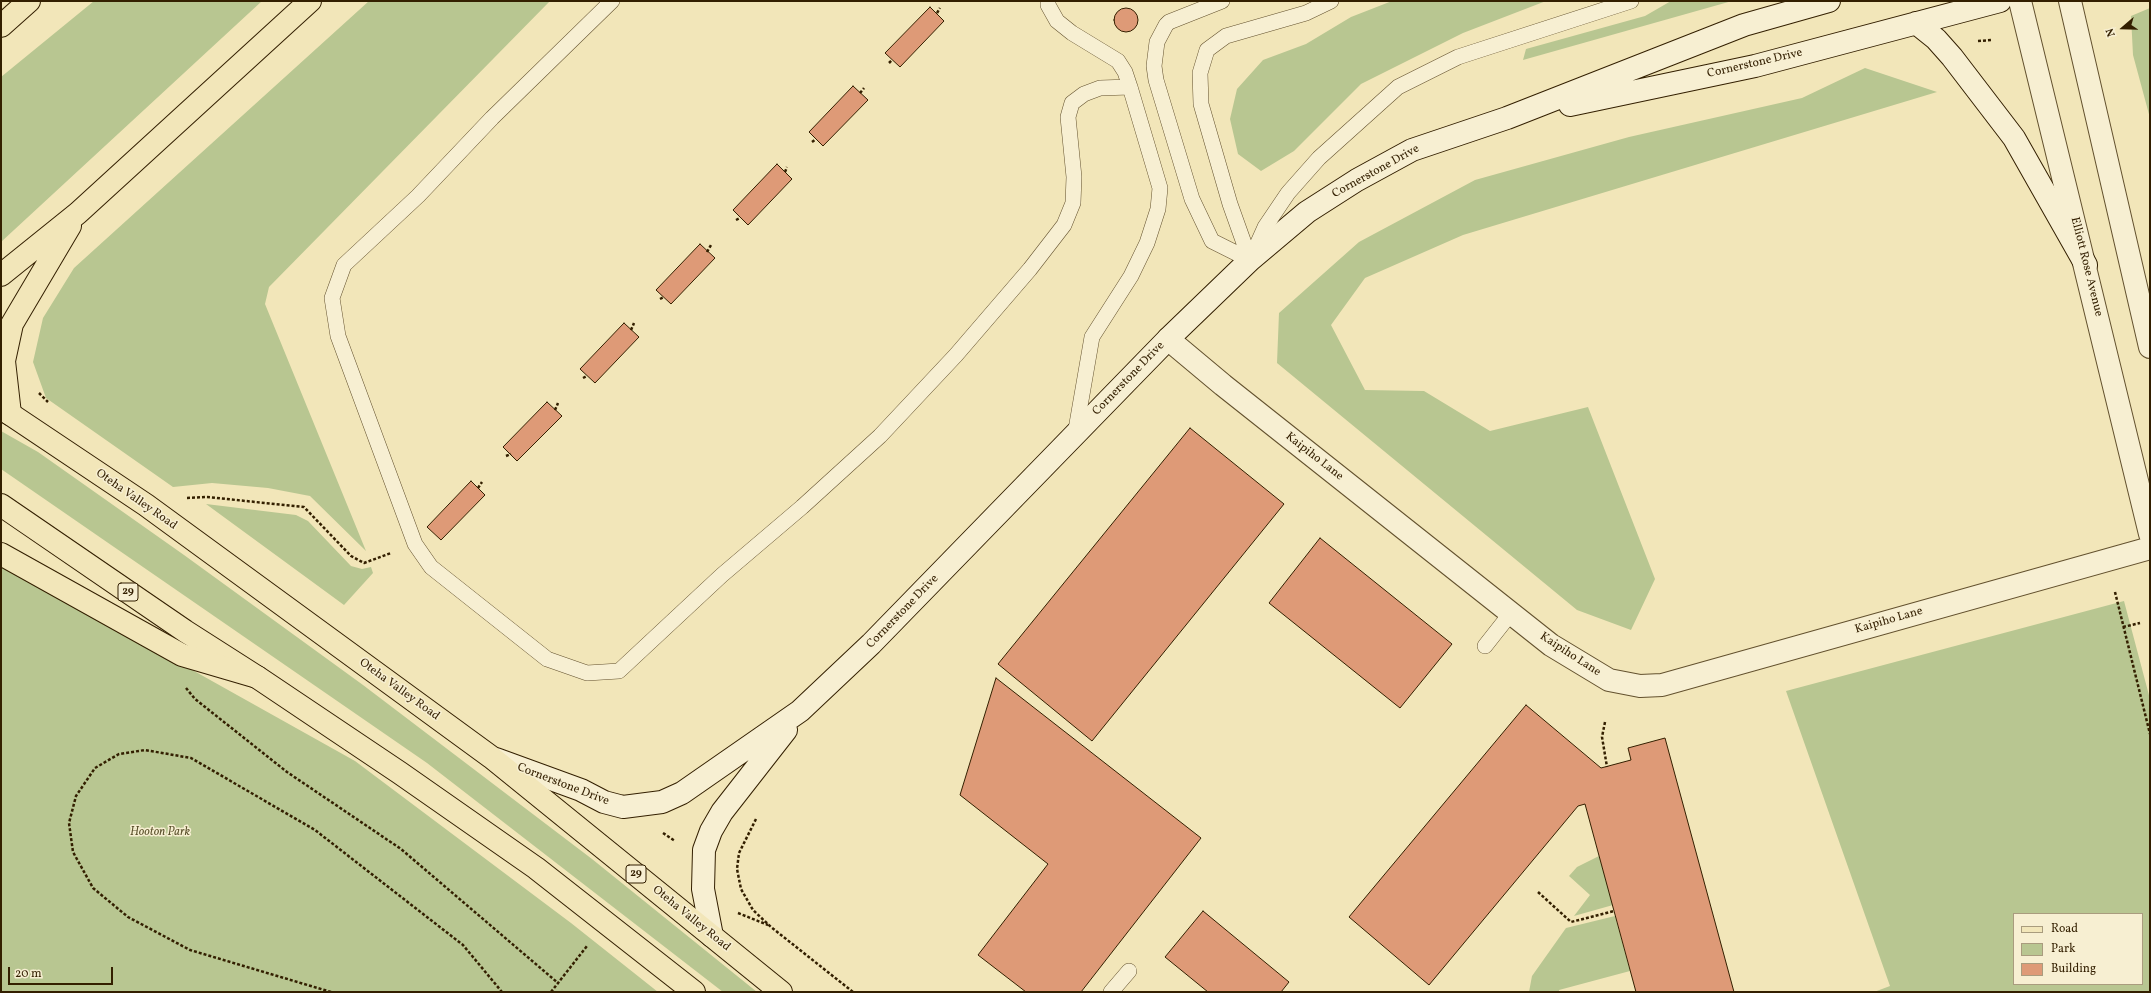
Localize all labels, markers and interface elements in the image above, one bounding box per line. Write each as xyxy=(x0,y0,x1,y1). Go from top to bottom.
north arrow xyxy=(2103,8,2143,48)
text: N xyxy=(2103,26,2120,39)
street label: Cornerstone Drive xyxy=(1706,46,1804,82)
street label: Cornerstone Drive xyxy=(1330,142,1422,202)
street label: Elliott Rose Avenue xyxy=(2067,216,2105,318)
street label: Cornerstone Drive xyxy=(1090,339,1168,419)
street label: Kaipiho Lane xyxy=(1282,430,1346,484)
street label: Oteha Valley Road xyxy=(93,467,179,533)
street label: Cornerstone Drive xyxy=(864,572,942,652)
road number: 29 xyxy=(118,583,138,601)
street label: Kaipiho Lane xyxy=(1854,604,1924,638)
street label: Kaipiho Lane xyxy=(1537,630,1603,680)
street label: Oteha Valley Road xyxy=(356,656,442,724)
street label: Cornerstone Drive xyxy=(515,761,611,809)
park label: Hooton Park xyxy=(130,826,190,840)
road number: 29 xyxy=(626,865,646,883)
street label: Oteha Valley Road xyxy=(649,883,733,955)
legend xyxy=(2013,913,2143,985)
text: Road xyxy=(2051,921,2078,937)
text: Park xyxy=(2051,941,2076,957)
scale bar xyxy=(10,959,115,985)
text: Building xyxy=(2051,961,2096,977)
text: 20 m xyxy=(15,966,42,982)

